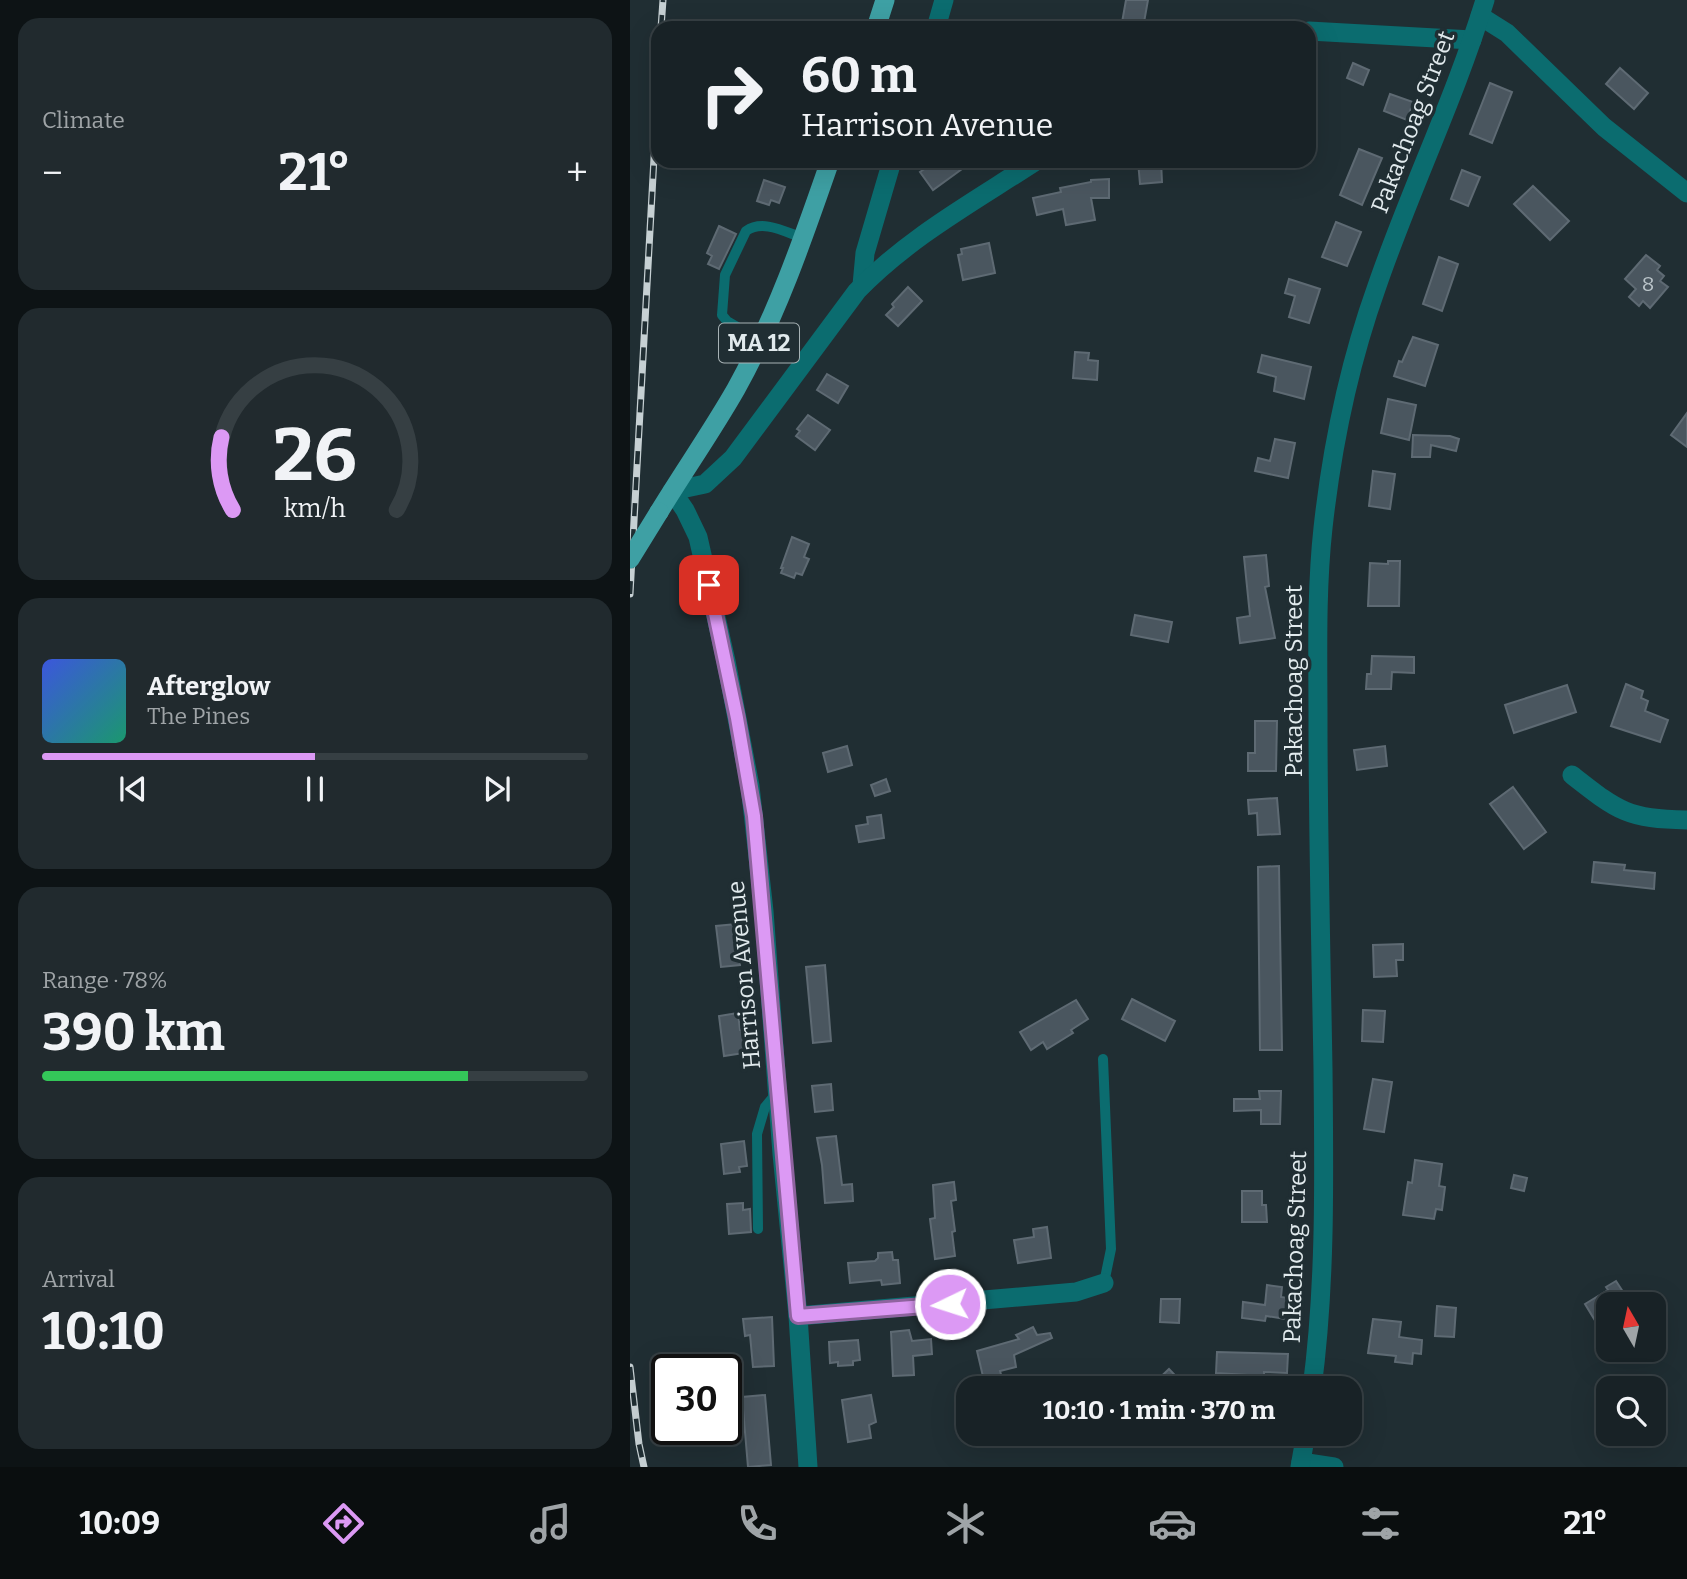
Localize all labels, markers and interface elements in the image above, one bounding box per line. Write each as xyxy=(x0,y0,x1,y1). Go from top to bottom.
street label: Pakachoag Street xyxy=(1365,27,1461,217)
text: 60 m xyxy=(801,46,917,105)
icon: right xyxy=(686,49,777,140)
text: Climate xyxy=(42,106,125,134)
text: Harrison Avenue xyxy=(801,106,1053,144)
text: 21° xyxy=(278,141,351,204)
text: − xyxy=(42,150,63,196)
text: + xyxy=(566,150,588,196)
house number: 8 xyxy=(1642,271,1654,297)
road number: MA 12 xyxy=(719,324,799,362)
text: 26 xyxy=(273,412,357,499)
text: km/h xyxy=(284,493,346,523)
pin xyxy=(679,555,739,615)
icon: arrive xyxy=(690,566,728,604)
street label: Pakachoag Street xyxy=(1280,584,1308,777)
text: Afterglow xyxy=(147,671,270,702)
text: The Pines xyxy=(147,702,250,730)
icon: previous xyxy=(114,770,152,808)
icon: pause xyxy=(296,770,334,808)
icon: next xyxy=(478,770,516,808)
street label: Harrison Avenue xyxy=(722,880,766,1070)
text: Range · 78% xyxy=(42,966,168,994)
text: 390 km xyxy=(42,1001,225,1064)
street label: Pakachoag Street xyxy=(1278,1150,1312,1344)
text: Arrival xyxy=(42,1265,115,1293)
position arrow xyxy=(913,1267,987,1341)
north arrow xyxy=(1596,1292,1666,1362)
map controls xyxy=(1596,1292,1666,1446)
text: 10:10 xyxy=(42,1300,165,1363)
speed limit sign: 30 xyxy=(651,1354,742,1445)
button: search xyxy=(1596,1376,1666,1446)
text: 10:10 · 1 min · 370 m xyxy=(1043,1395,1275,1426)
icon: directions xyxy=(319,1499,368,1548)
icon: music xyxy=(526,1499,575,1548)
icon: phone xyxy=(733,1499,782,1548)
icon: climate xyxy=(941,1499,990,1548)
icon: car xyxy=(1148,1499,1197,1548)
icon: filters xyxy=(1356,1499,1405,1548)
text: 10:09 xyxy=(79,1504,160,1542)
text: 21° xyxy=(1563,1504,1608,1542)

